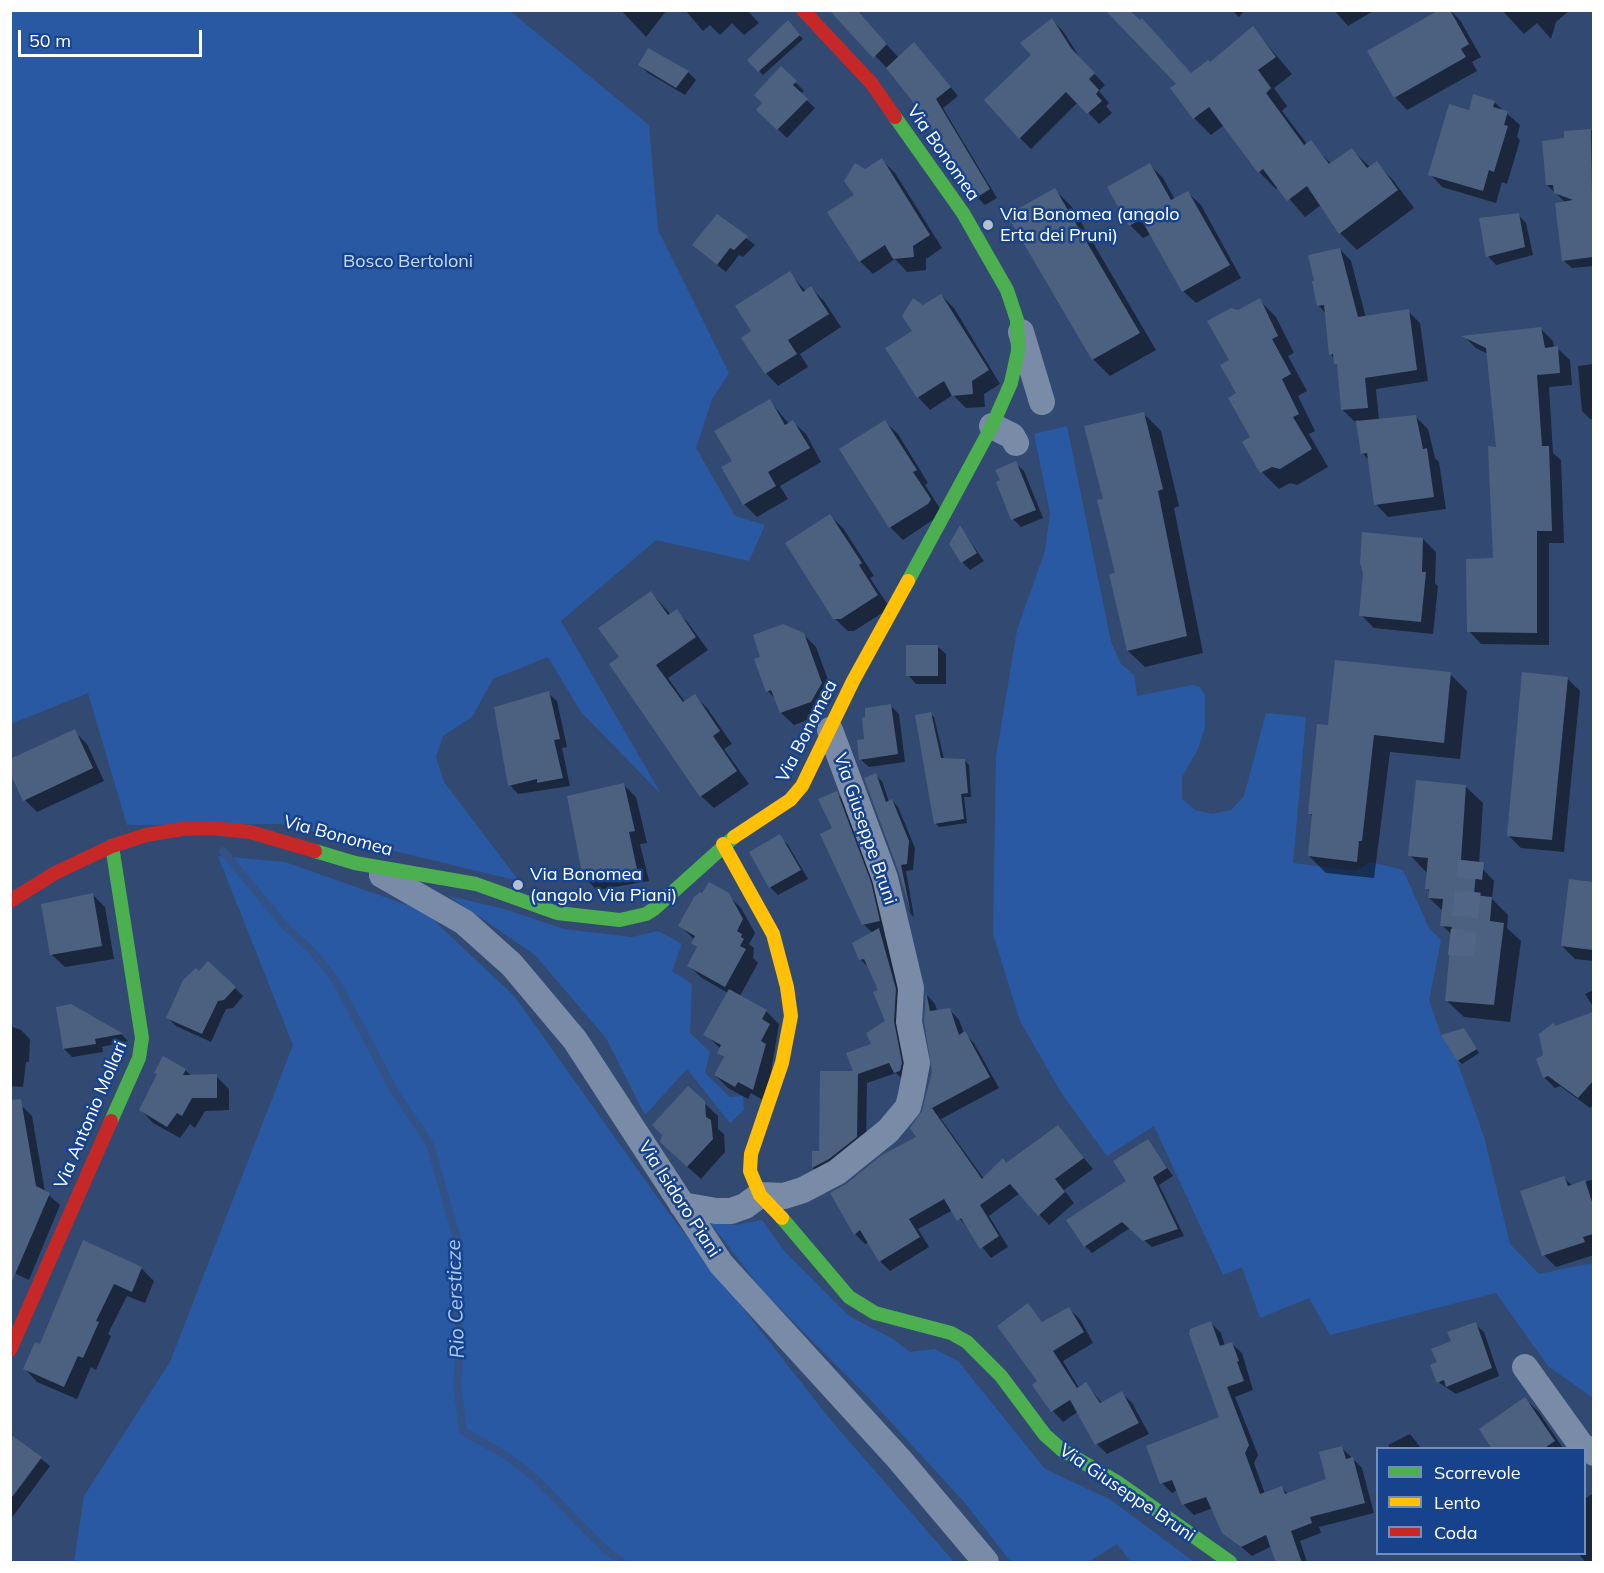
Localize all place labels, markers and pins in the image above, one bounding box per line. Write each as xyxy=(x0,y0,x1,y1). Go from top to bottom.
place label: Via Bonomea (angolo Erta dei Pruni) xyxy=(1000,204,1180,246)
marker: Via Bonomea (angolo Erta dei Pruni) xyxy=(981,218,995,232)
place label: Via Bonomea (angolo Via Piani) xyxy=(530,864,677,906)
marker: Via Bonomea (angolo Via Piani) xyxy=(511,878,525,892)

